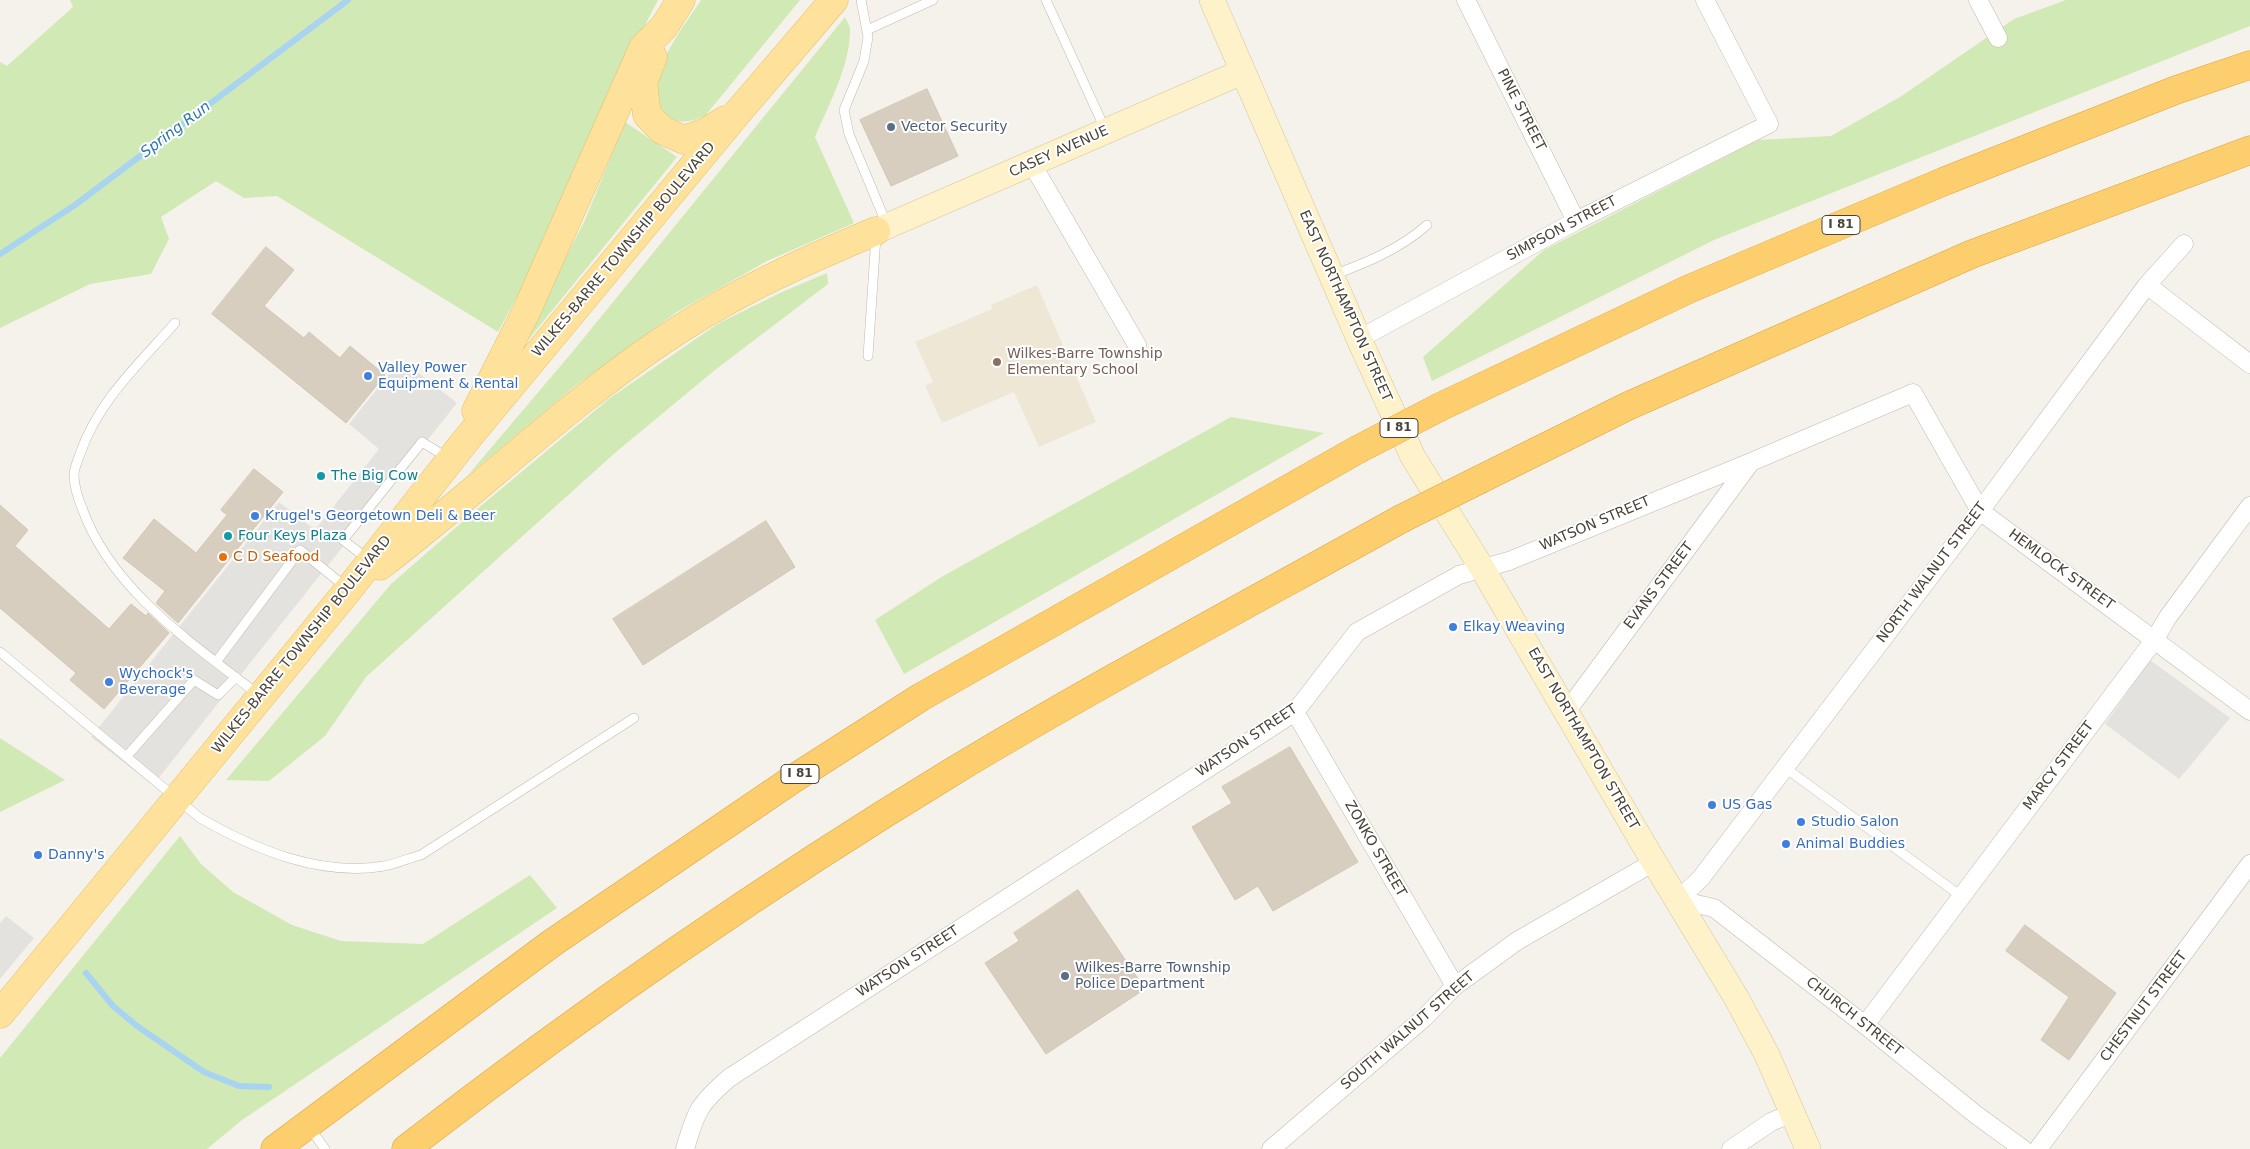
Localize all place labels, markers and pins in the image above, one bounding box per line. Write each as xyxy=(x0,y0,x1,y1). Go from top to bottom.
place label: Vector Security xyxy=(901,119,1008,135)
marker: Vector Security xyxy=(885,121,897,133)
place label: Wilkes-Barre Township Elementary School xyxy=(1007,346,1163,378)
marker: Wilkes-Barre Township Elementary School xyxy=(991,356,1003,368)
place label: Valley Power Equipment & Rental xyxy=(378,360,518,392)
marker: Valley Power Equipment & Rental xyxy=(362,370,374,382)
place label: The Big Cow xyxy=(331,468,418,484)
marker: The Big Cow xyxy=(315,470,327,482)
place label: Krugel's Georgetown Deli & Beer xyxy=(265,508,495,524)
marker: Krugel's Georgetown Deli & Beer xyxy=(249,510,261,522)
place label: Four Keys Plaza xyxy=(238,528,347,544)
marker: Four Keys Plaza xyxy=(222,530,234,542)
place label: C D Seafood xyxy=(233,549,319,565)
marker: C D Seafood xyxy=(217,551,229,563)
place label: Elkay Weaving xyxy=(1463,619,1565,635)
marker: Elkay Weaving xyxy=(1447,621,1459,633)
place label: Wychock's Beverage xyxy=(119,666,193,699)
marker: Wychock's Beverage xyxy=(103,676,115,688)
place label: US Gas xyxy=(1722,797,1772,813)
marker: US Gas xyxy=(1706,799,1718,811)
place label: Studio Salon xyxy=(1811,814,1899,830)
marker: Studio Salon xyxy=(1795,816,1807,828)
place label: Animal Buddies xyxy=(1796,836,1905,852)
marker: Animal Buddies xyxy=(1780,838,1792,850)
place label: Danny's xyxy=(48,847,105,863)
marker: Danny's xyxy=(32,849,44,861)
place label: Wilkes-Barre Township Police Department xyxy=(1075,960,1231,992)
marker: Wilkes-Barre Township Police Department xyxy=(1059,970,1071,982)

